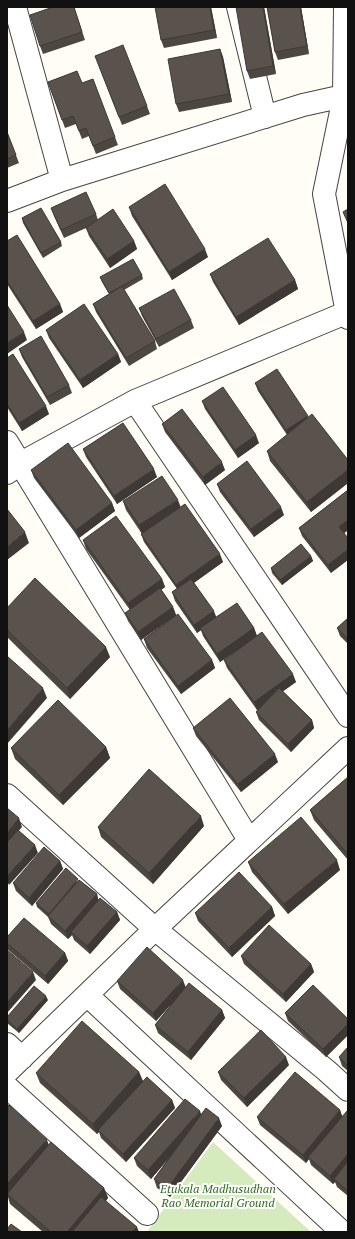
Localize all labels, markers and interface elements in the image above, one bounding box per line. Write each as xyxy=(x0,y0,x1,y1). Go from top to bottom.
park label: Etukala Madhusudhan Rao Memorial Ground xyxy=(159,1181,276,1210)

